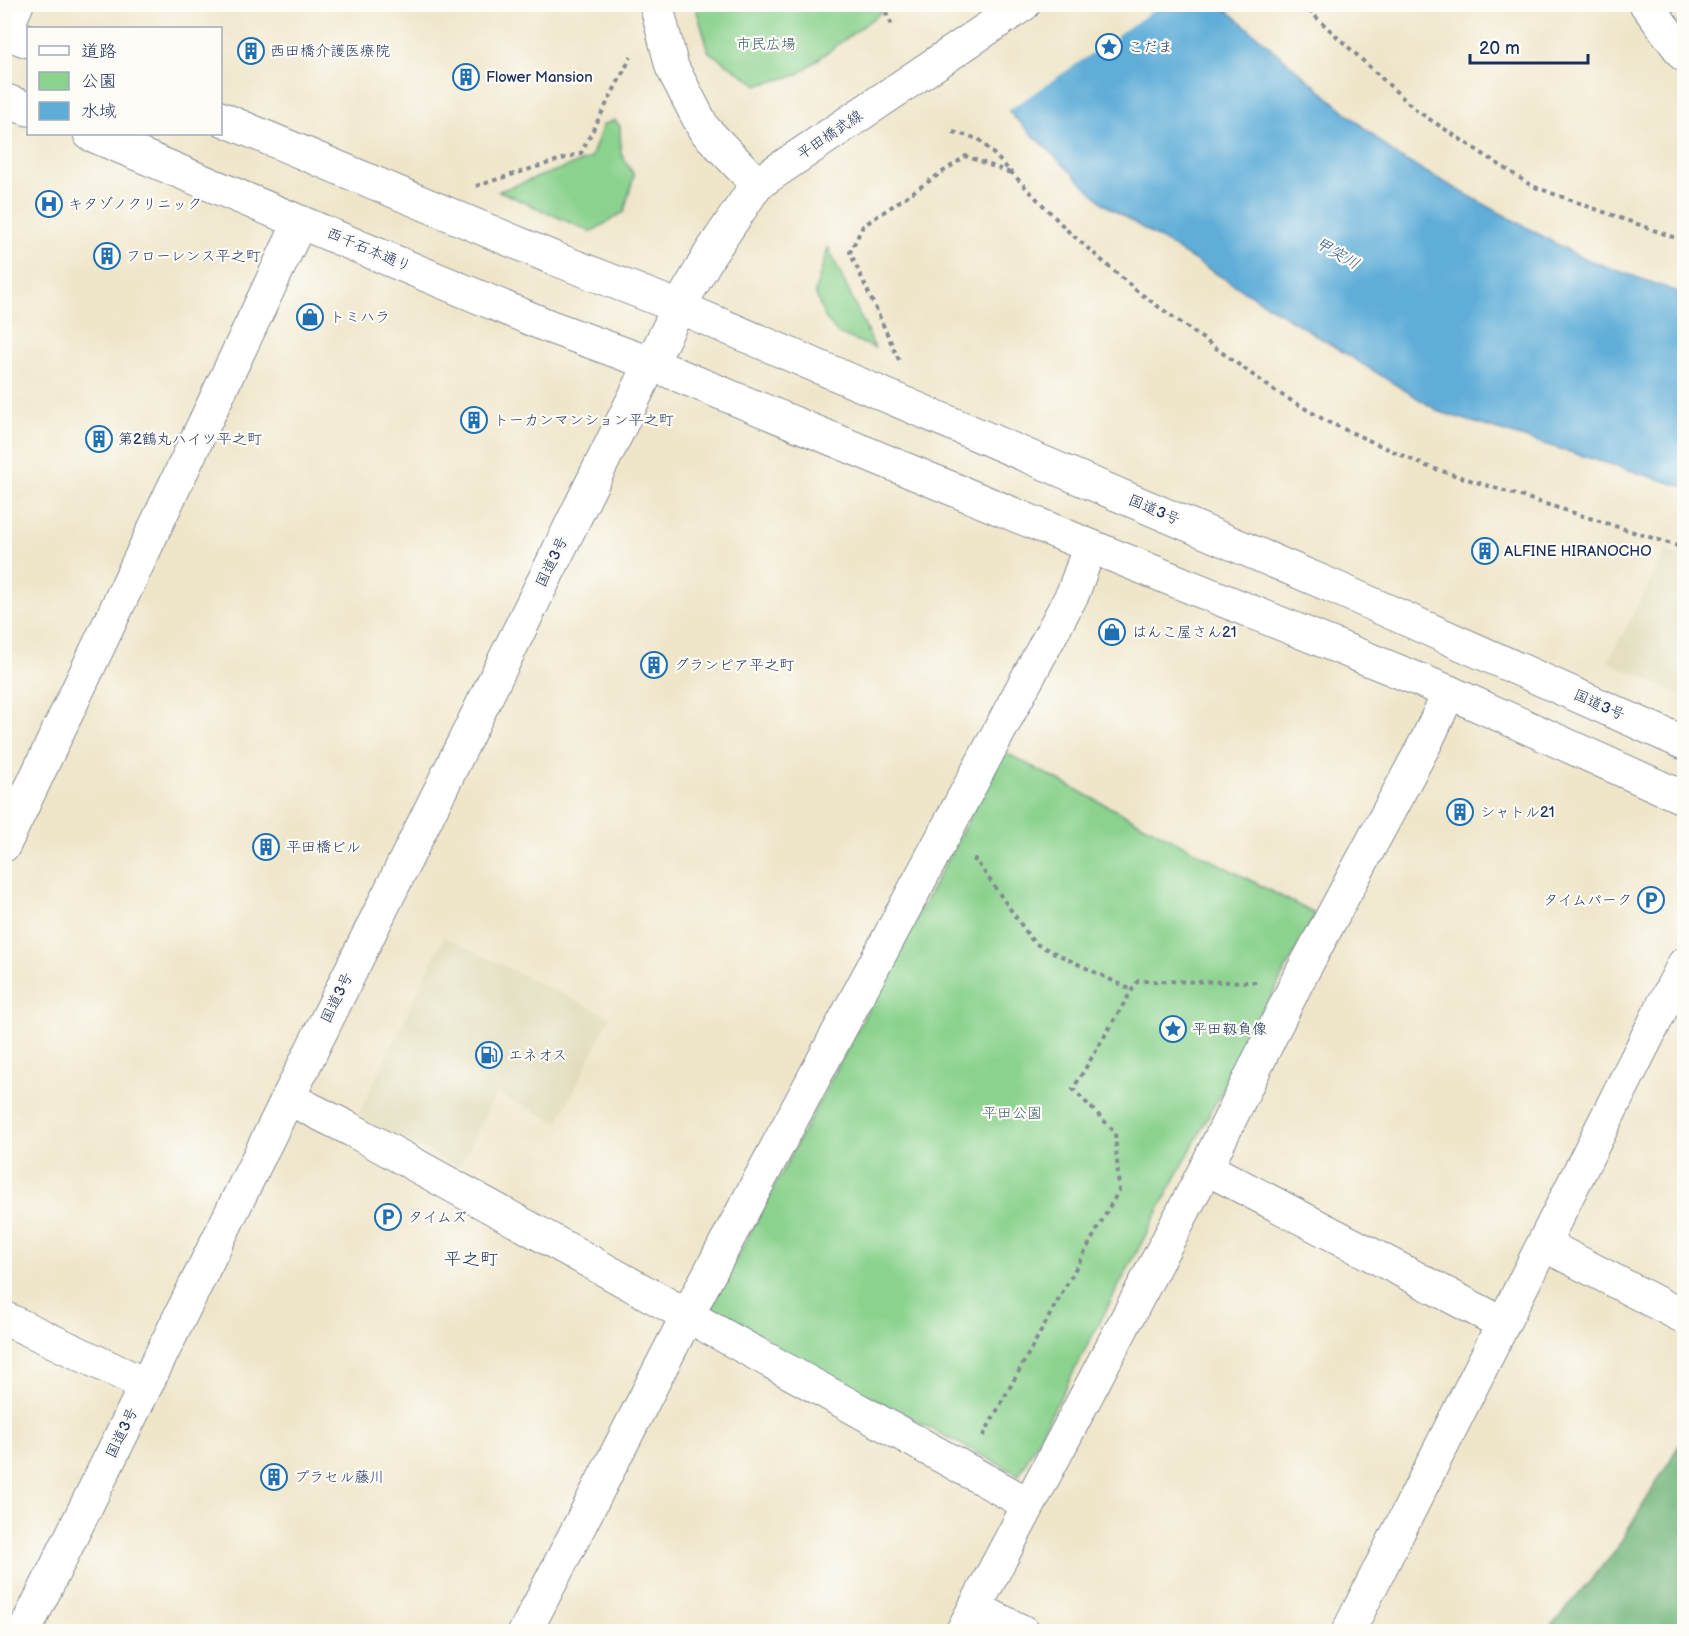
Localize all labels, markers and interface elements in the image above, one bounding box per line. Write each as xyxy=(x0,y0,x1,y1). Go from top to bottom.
legend xyxy=(27,27,222,135)
scale bar xyxy=(1470,27,1588,65)
place icon: こだま xyxy=(1094,32,1124,62)
park label: 市民広場 xyxy=(736,35,796,54)
building icon: 西田橋介護医療院 xyxy=(236,36,266,66)
place label: こだま xyxy=(1128,38,1173,57)
text: 20 m xyxy=(1479,38,1520,59)
text: 道路 xyxy=(81,41,117,62)
place label: 西田橋介護医療院 xyxy=(270,42,390,61)
building icon: Flower Mansion xyxy=(451,62,481,92)
place label: Flower Mansion xyxy=(486,68,593,87)
text: 公園 xyxy=(81,71,117,92)
text: 水域 xyxy=(81,101,117,122)
street label: 平田橋武線 xyxy=(794,106,866,164)
hospital icon: キタゾノクリニック xyxy=(34,189,64,219)
place label: キタゾノクリニック xyxy=(68,195,202,214)
street label: 西千石本通り xyxy=(324,224,414,276)
water label: 甲突川 xyxy=(1311,234,1363,274)
building icon: フローレンス平之町 xyxy=(92,241,122,271)
place label: フローレンス平之町 xyxy=(126,247,261,266)
shop icon: トミハラ xyxy=(295,302,325,332)
place label: トミハラ xyxy=(330,308,390,327)
building icon: トーカンマンション平之町 xyxy=(459,405,489,435)
place label: トーカンマンション平之町 xyxy=(494,411,674,430)
building icon: 第2鶴丸ハイツ平之町 xyxy=(84,424,114,454)
place label: 第2鶴丸ハイツ平之町 xyxy=(118,430,263,449)
street label: 国道3号 xyxy=(1125,491,1183,529)
street label: 国道3号 xyxy=(532,533,572,591)
building icon: ALFINE HIRANOCHO xyxy=(1470,536,1500,566)
place label: ALFINE HIRANOCHO xyxy=(1504,542,1652,561)
shop icon: はんこ屋さん21 xyxy=(1097,617,1127,647)
place label: はんこ屋さん21 xyxy=(1132,623,1236,642)
building icon: グランピア平之町 xyxy=(639,650,669,680)
place label: グランピア平之町 xyxy=(674,656,795,675)
street label: 国道3号 xyxy=(1570,685,1628,725)
building icon: シャトル21 xyxy=(1445,797,1475,827)
place label: シャトル21 xyxy=(1480,803,1554,822)
building icon: 平田橋ビル xyxy=(251,832,281,862)
place label: 平田橋ビル xyxy=(286,838,361,857)
parking icon: タイムパーク xyxy=(1636,885,1666,915)
place label: タイムパーク xyxy=(1543,891,1632,910)
street label: 国道3号 xyxy=(317,969,357,1027)
place icon: 平田靱負像 xyxy=(1158,1014,1188,1044)
place label: 平田靱負像 xyxy=(1192,1020,1267,1039)
fuel station icon: エネオス xyxy=(474,1040,504,1070)
place label: エネオス xyxy=(508,1046,567,1065)
park label: 平田公園 xyxy=(982,1104,1042,1123)
parking icon: タイムズ xyxy=(373,1202,403,1232)
place label: タイムズ xyxy=(408,1208,467,1227)
district label: 平之町 xyxy=(444,1249,498,1270)
street label: 国道3号 xyxy=(102,1404,142,1462)
building icon: プラセル藤川 xyxy=(259,1462,289,1492)
place label: プラセル藤川 xyxy=(294,1468,385,1487)

